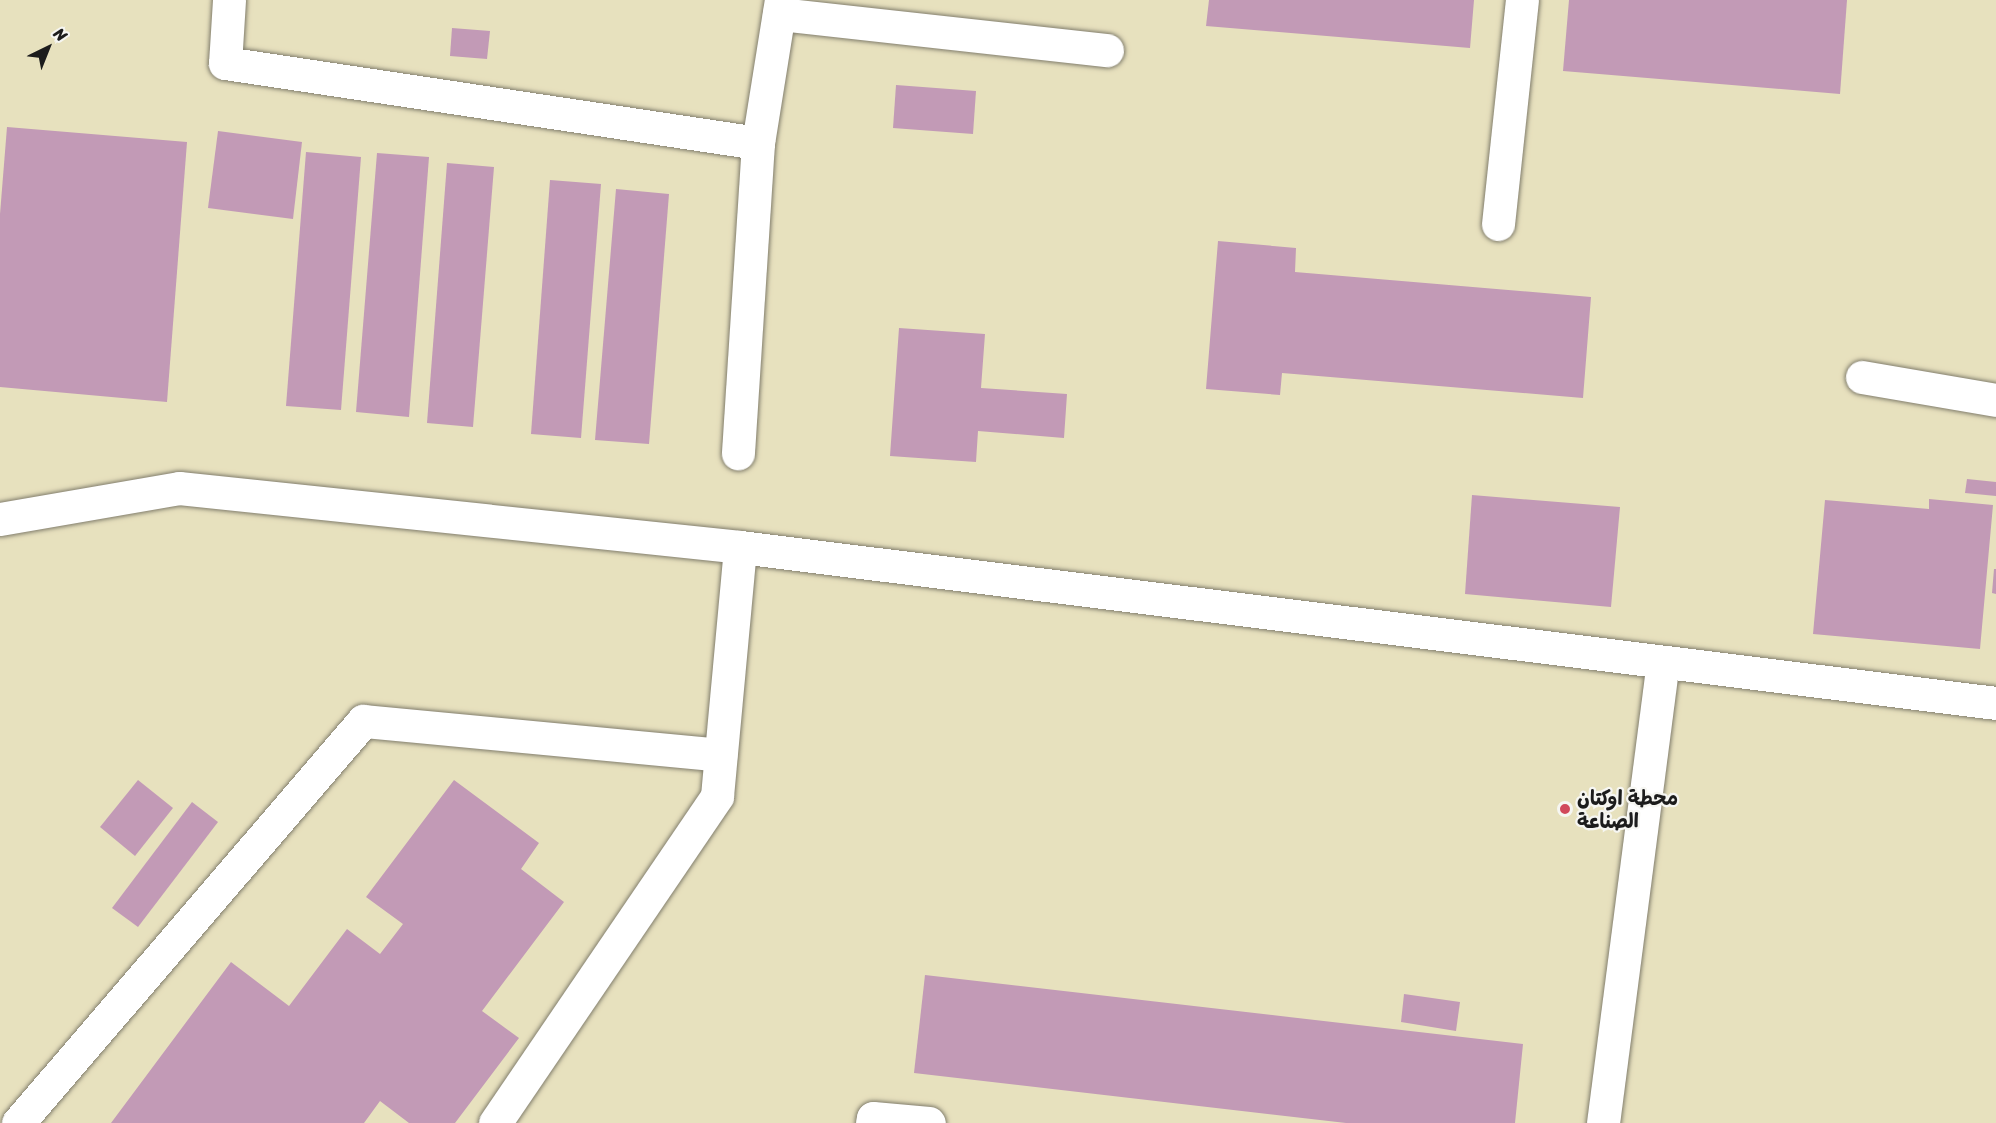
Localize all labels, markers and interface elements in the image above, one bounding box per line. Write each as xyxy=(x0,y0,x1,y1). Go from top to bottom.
north arrow xyxy=(18,18,78,78)
text: N xyxy=(47,20,75,49)
place label: محطة اوكتان الصناعة xyxy=(1577,786,1678,833)
marker: محطة اوكتان الصناعة xyxy=(1558,802,1572,816)

